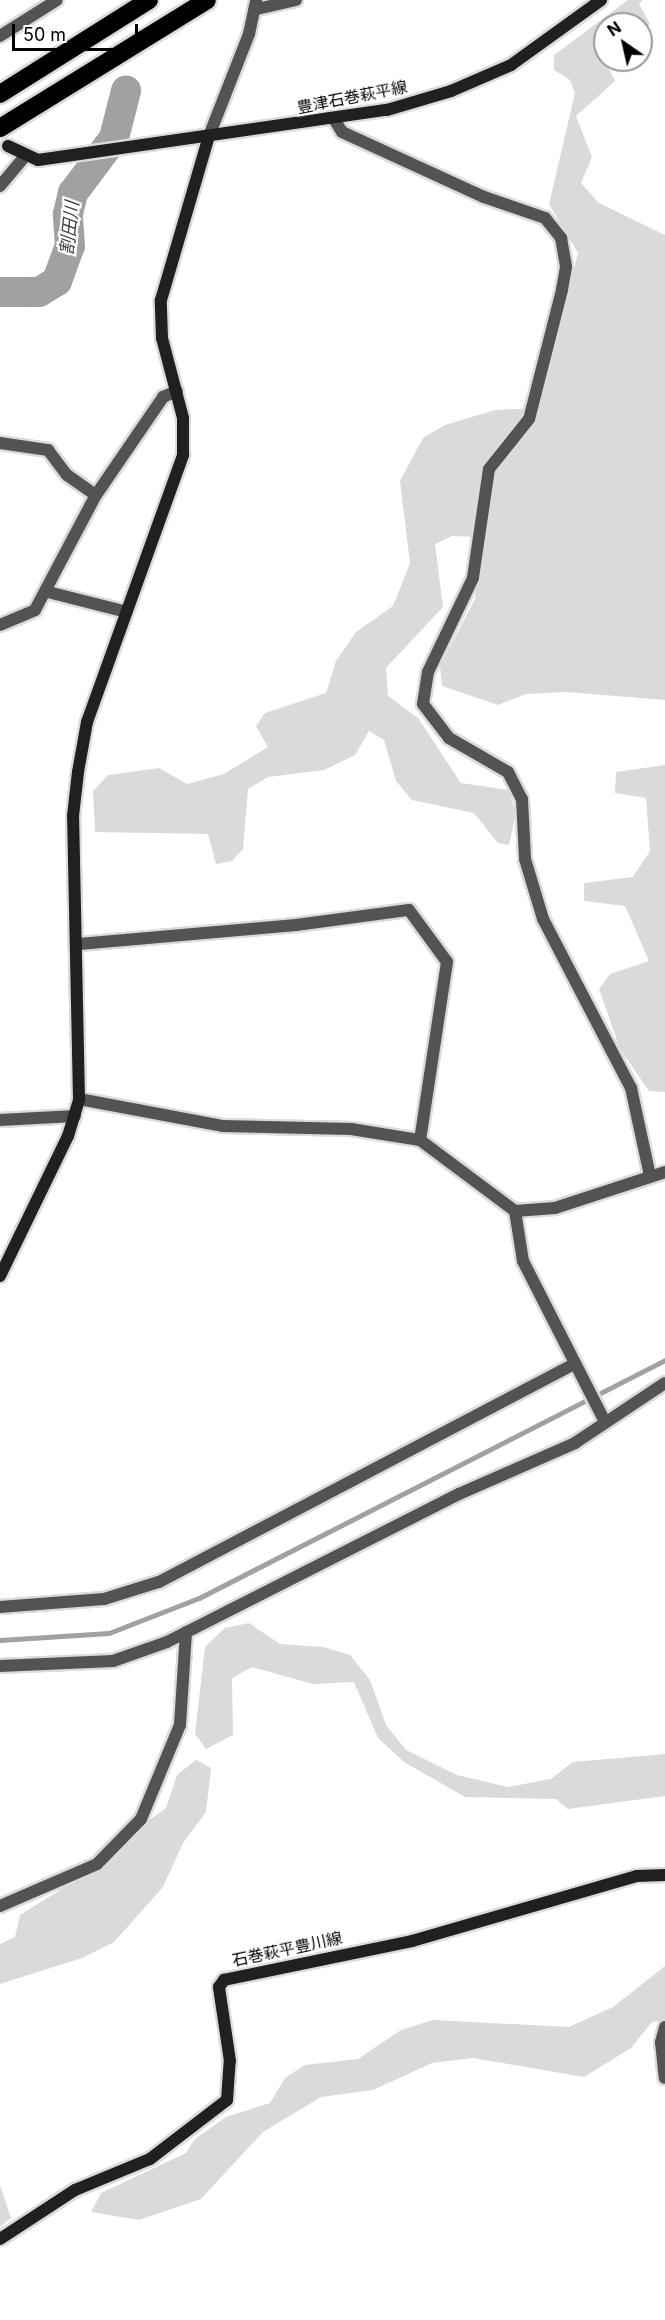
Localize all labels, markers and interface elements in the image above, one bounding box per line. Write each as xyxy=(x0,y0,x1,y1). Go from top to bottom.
scale bar xyxy=(15,12,141,50)
north arrow xyxy=(593,12,653,72)
text: N xyxy=(603,17,625,40)
text: 50 m xyxy=(23,24,66,45)
street label: 豊津石巻萩平線 xyxy=(295,77,409,117)
water label: 割田川 xyxy=(56,200,84,256)
street label: 石巻萩平豊川線 xyxy=(230,1928,344,1970)

